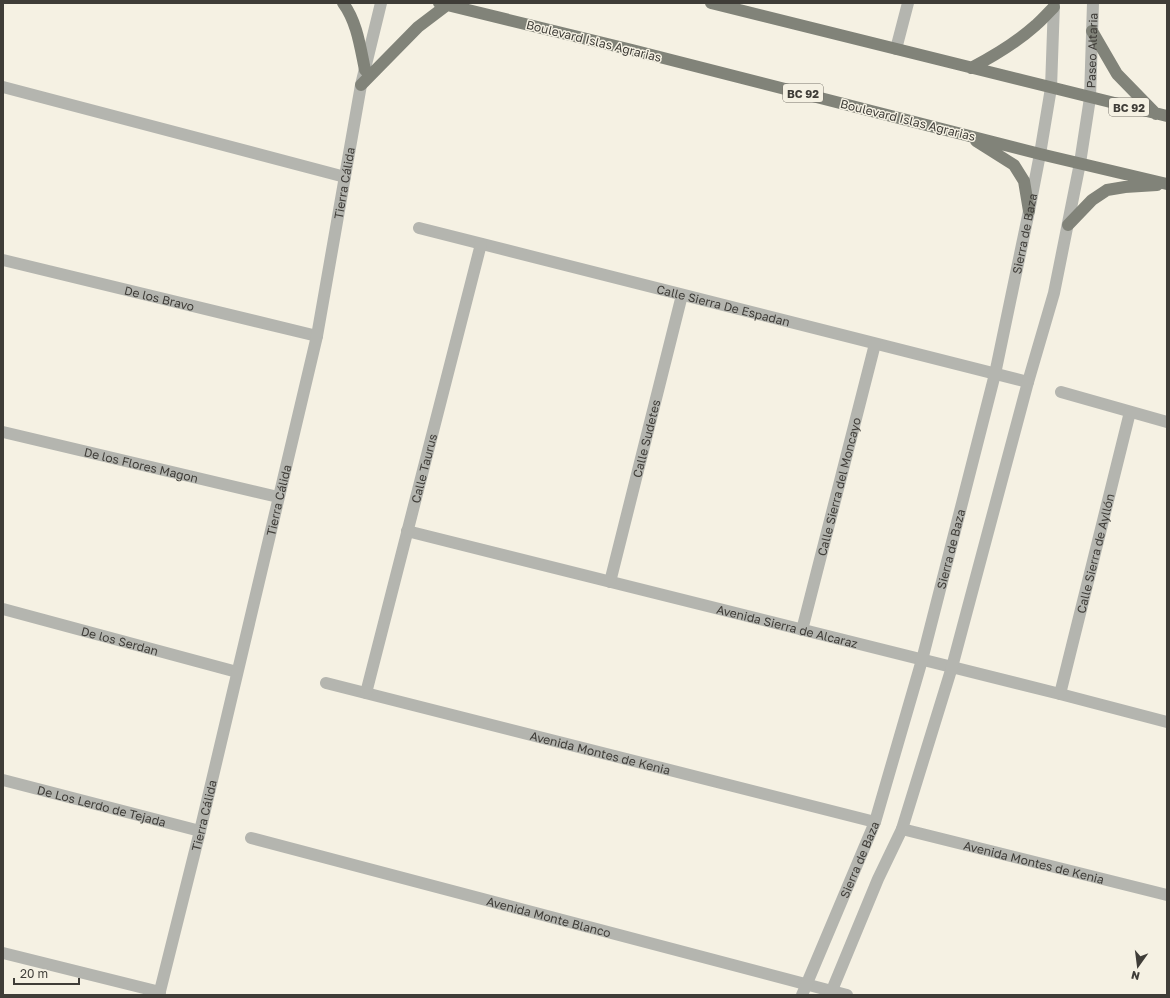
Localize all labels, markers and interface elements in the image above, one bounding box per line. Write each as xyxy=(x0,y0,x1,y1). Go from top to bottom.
street label: Paseo Altaria xyxy=(1083,12,1100,89)
street label: Boulevard Islas Agrarias xyxy=(525,17,663,65)
road number: BC 92 xyxy=(783,84,823,102)
street label: Boulevard Islas Agrarias xyxy=(839,96,977,144)
road number: BC 92 xyxy=(1109,98,1149,116)
street label: Tierra Cálida xyxy=(330,146,357,220)
street label: Sierra de Baza xyxy=(1009,192,1040,275)
street label: Calle Sierra De Espadan xyxy=(655,281,792,329)
street label: De los Bravo xyxy=(123,282,196,314)
street label: Calle Sudetes xyxy=(629,398,663,479)
street label: Calle Sierra del Moncayo xyxy=(814,416,863,557)
street label: Calle Taurus xyxy=(407,432,440,505)
street label: De los Flores Magon xyxy=(83,444,200,485)
street label: Tierra Cálida xyxy=(263,463,294,537)
street label: Calle Sierra de Ayllón xyxy=(1073,492,1117,615)
street label: Sierra de Baza xyxy=(933,507,968,591)
street label: Avenida Sierra de Alcaraz xyxy=(715,601,860,651)
street label: De los Serdan xyxy=(80,623,160,658)
street label: Avenida Montes de Kenia xyxy=(529,727,672,777)
street label: Tierra Cálida xyxy=(188,778,219,853)
street label: De Los Lerdo de Tejada xyxy=(36,782,168,829)
street label: Sierra de Baza xyxy=(836,819,882,900)
street label: Avenida Montes de Kenia xyxy=(962,837,1106,887)
street label: Avenida Monte Blanco xyxy=(485,893,613,940)
north arrow xyxy=(1118,946,1158,986)
scale bar xyxy=(14,960,79,986)
text: 20 m xyxy=(20,966,48,981)
text: N xyxy=(1130,969,1141,984)

